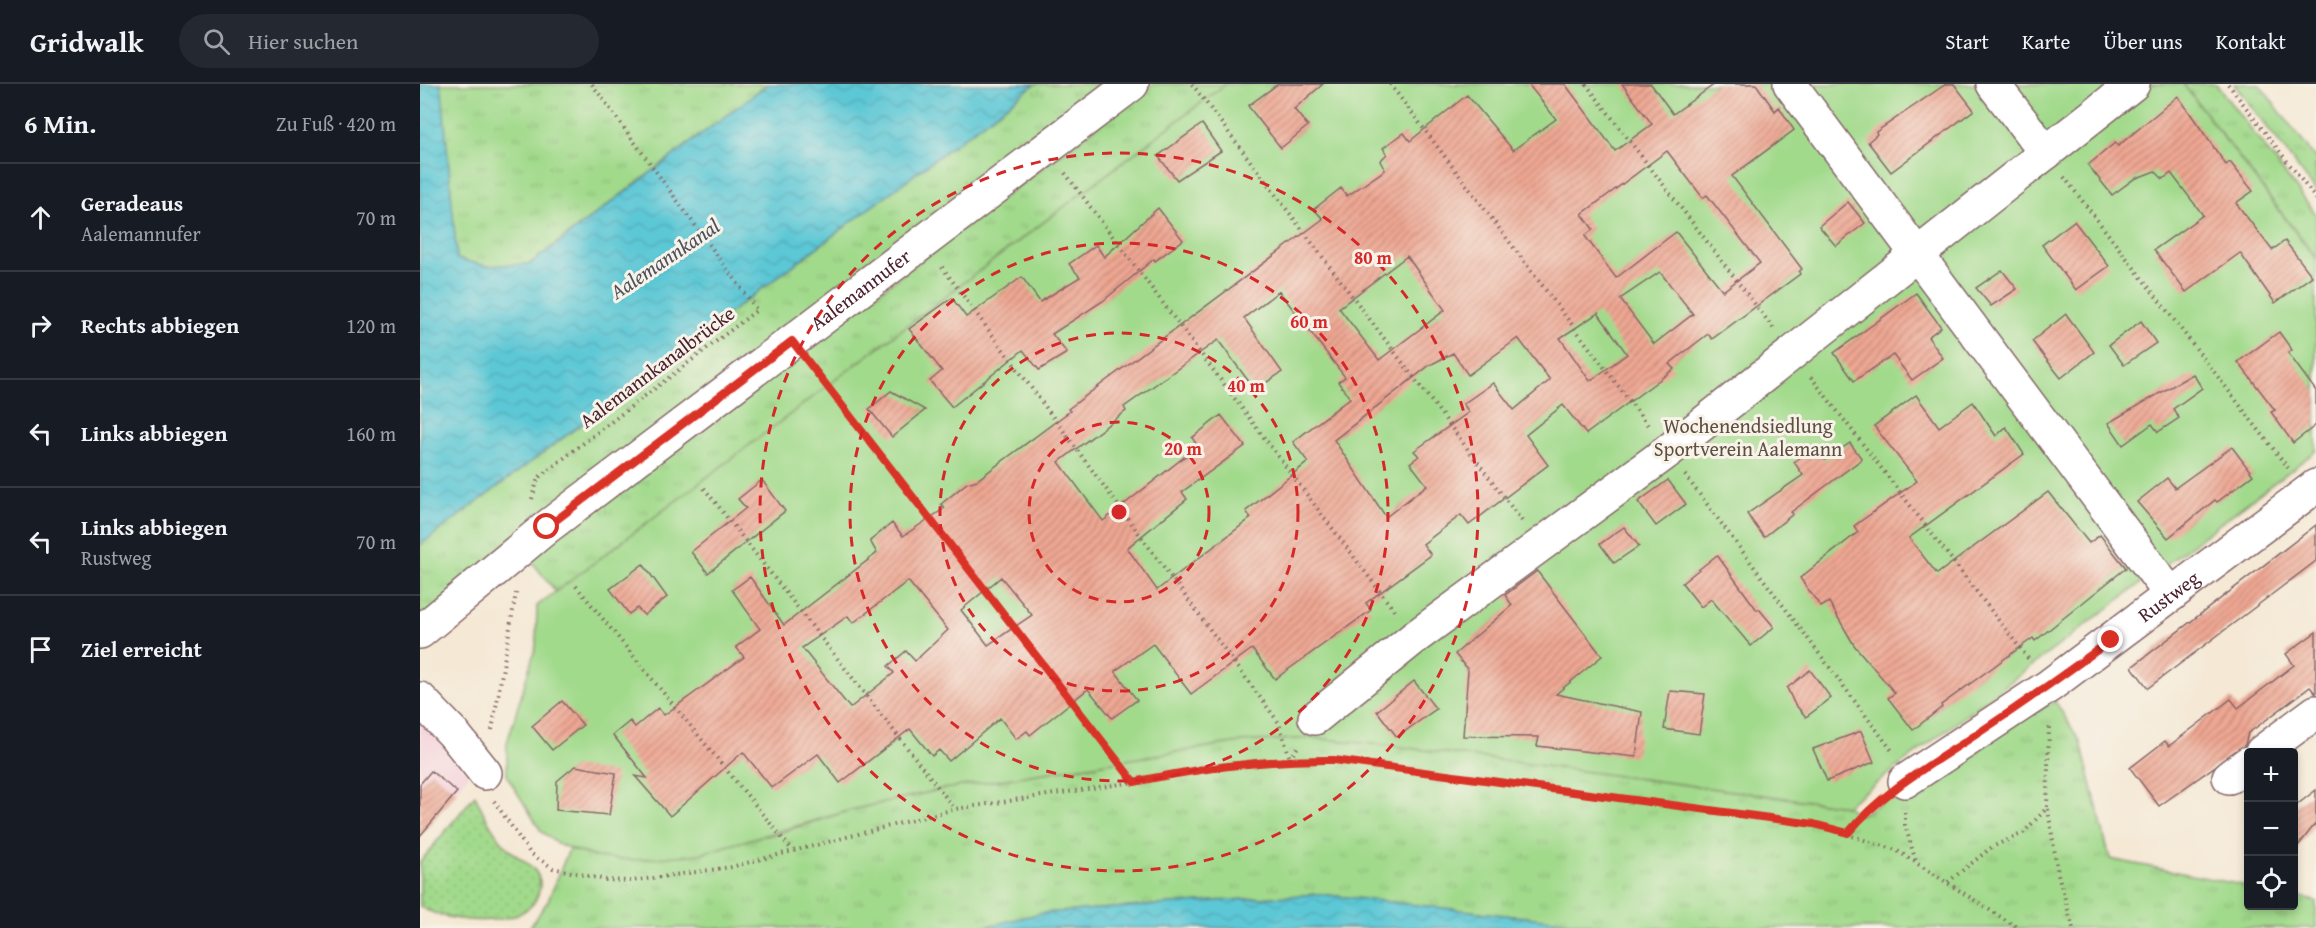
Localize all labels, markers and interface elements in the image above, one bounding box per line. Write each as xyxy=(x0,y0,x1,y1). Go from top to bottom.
search box xyxy=(179,14,599,68)
text: Gridwalk xyxy=(30,21,143,62)
icon: search xyxy=(200,25,233,58)
text: Hier suchen xyxy=(248,25,358,57)
text: Start xyxy=(1945,26,1989,57)
text: Karte xyxy=(2022,26,2070,57)
text: Über uns xyxy=(2103,26,2183,57)
text: Kontakt xyxy=(2216,26,2286,57)
text: 6 Min. xyxy=(24,104,96,143)
text: Zu Fuß · 420 m xyxy=(276,109,396,138)
text: Geradeaus xyxy=(81,187,183,219)
icon: ahead xyxy=(24,201,57,234)
text: 70 m xyxy=(356,203,396,232)
water label: Aalemannkanal xyxy=(603,210,726,307)
text: Aalemannufer xyxy=(81,219,201,248)
street label: Aalemannufer xyxy=(804,242,917,337)
text: 80 m xyxy=(1354,244,1393,271)
street label: Aalemannkanalbrücke xyxy=(573,298,740,435)
text: 60 m xyxy=(1290,308,1329,335)
icon: right xyxy=(24,309,57,342)
text: Rechts abbiegen xyxy=(81,309,239,341)
text: 120 m xyxy=(346,311,396,340)
text: 40 m xyxy=(1227,372,1266,399)
park label: Wochenendsiedlung Sportverein Aalemann xyxy=(1654,411,1842,463)
icon: left xyxy=(24,417,57,450)
text: Links abbiegen xyxy=(81,417,227,449)
text: 160 m xyxy=(346,419,396,448)
text: 20 m xyxy=(1164,435,1203,462)
centre of rings xyxy=(1109,502,1129,522)
text: Links abbiegen xyxy=(81,511,227,543)
route start xyxy=(533,513,559,539)
icon: left xyxy=(24,525,57,558)
text: 70 m xyxy=(356,527,396,556)
text: Rustweg xyxy=(81,543,151,572)
street label: Rustweg xyxy=(2131,563,2205,629)
route end xyxy=(2097,626,2123,652)
icon: arrive xyxy=(24,633,57,666)
text: Ziel erreicht xyxy=(81,633,202,665)
map controls xyxy=(2244,748,2298,910)
button: + xyxy=(2244,748,2298,802)
button: − xyxy=(2244,802,2298,856)
button: locate xyxy=(2244,856,2298,910)

